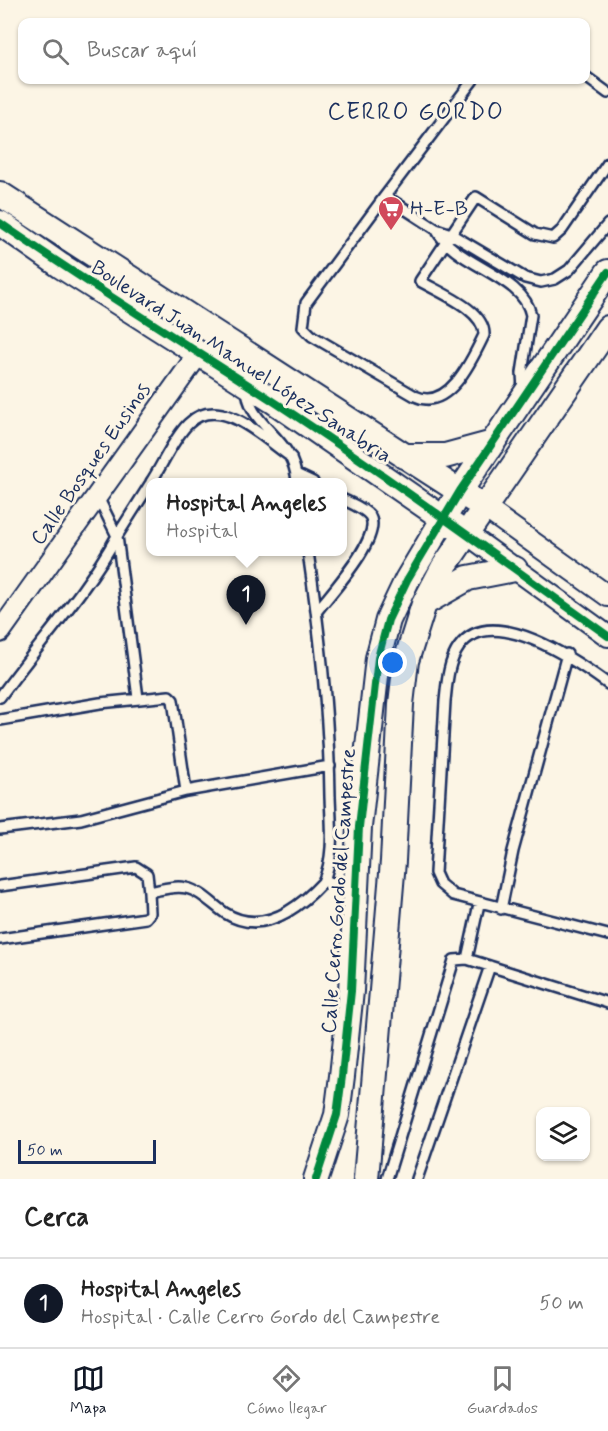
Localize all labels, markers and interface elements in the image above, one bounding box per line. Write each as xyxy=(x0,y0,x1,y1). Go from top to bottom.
search box xyxy=(18,18,590,84)
icon: search xyxy=(39,35,72,68)
text: Buscar aquí xyxy=(87,37,198,65)
district label: CERRO GORDO xyxy=(327,97,505,128)
supermarket icon: H-E-B xyxy=(376,194,406,232)
place label: H-E-B xyxy=(410,195,468,223)
street label: Boulevard Juan Manuel López Sanabria xyxy=(85,254,397,470)
street label: Calle Bosques Eusinos xyxy=(24,377,158,551)
popup xyxy=(146,478,347,556)
text: Hospital Angeles xyxy=(167,490,326,518)
text: Hospital xyxy=(167,518,238,545)
pin: 1 xyxy=(226,576,266,625)
your location xyxy=(378,648,407,677)
street label: Calle Cerro Gordo del Campestre xyxy=(315,747,363,1035)
map controls xyxy=(536,1107,590,1161)
button: layers xyxy=(536,1107,590,1161)
scale bar xyxy=(18,1137,156,1164)
text: 50 m xyxy=(27,1140,63,1161)
text: Cerca xyxy=(24,1201,89,1235)
text: Hospital Angeles xyxy=(81,1276,241,1304)
text: 1 xyxy=(39,1290,48,1317)
text: 50 m xyxy=(539,1290,584,1317)
text: Hospital · Calle Cerro Gordo del Campestre xyxy=(81,1304,440,1331)
tab: Mapa xyxy=(70,1362,107,1419)
tab: Cómo llegar xyxy=(247,1362,327,1419)
tab: Guardados xyxy=(467,1362,538,1419)

